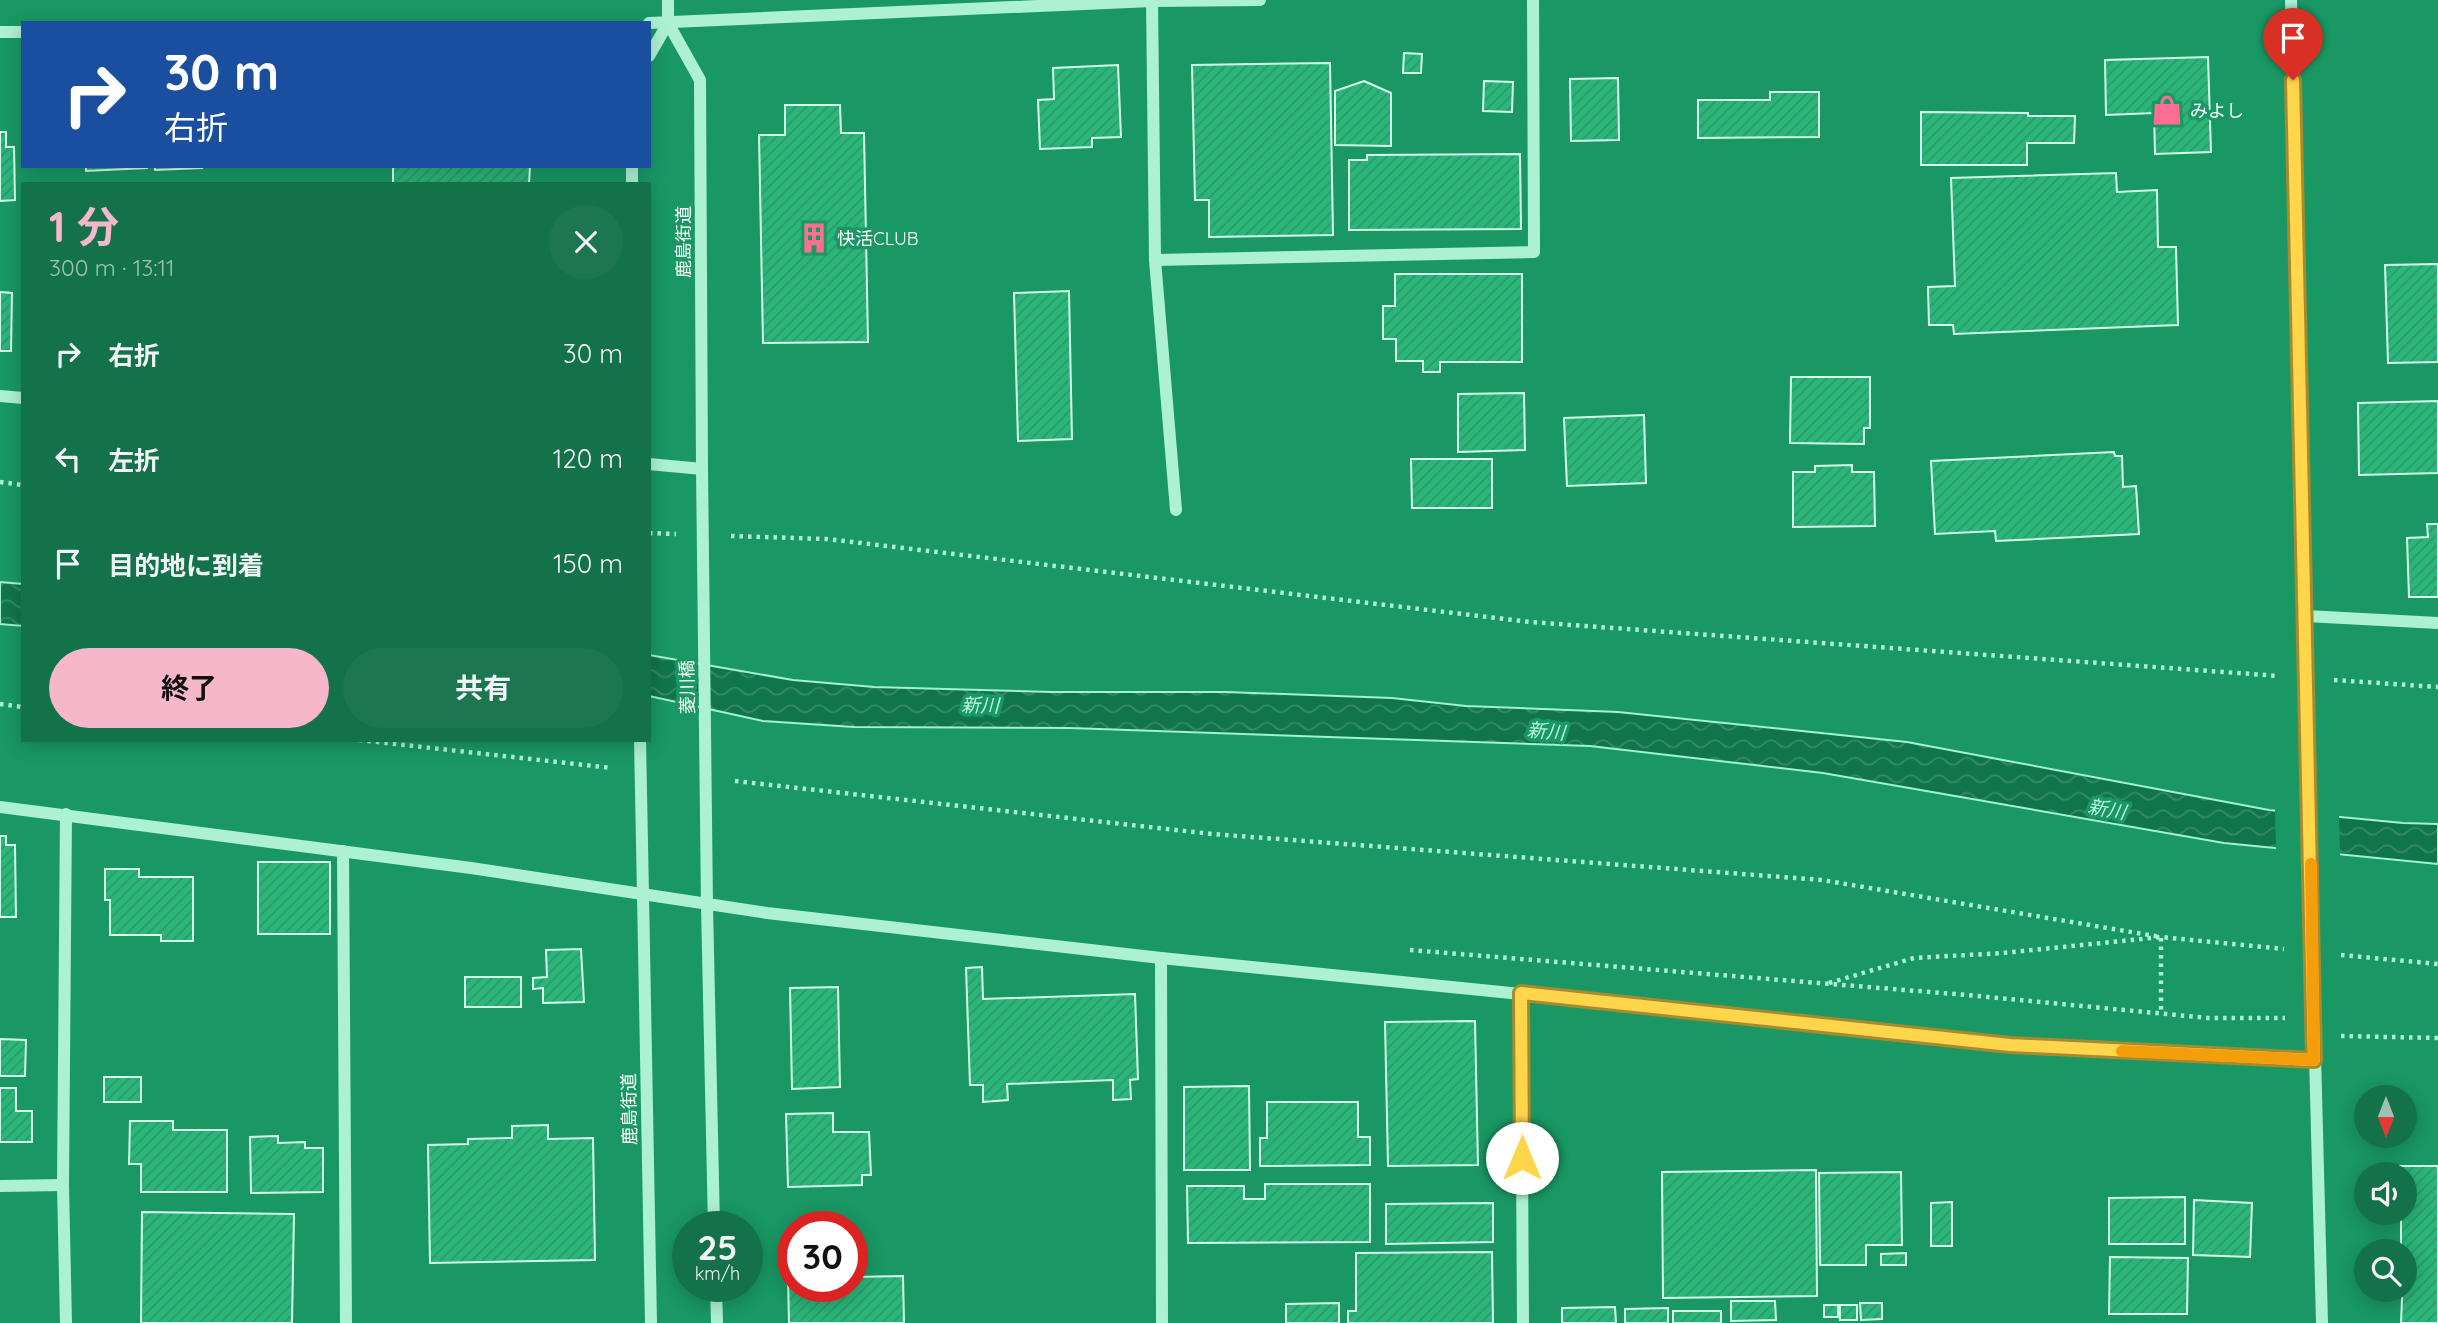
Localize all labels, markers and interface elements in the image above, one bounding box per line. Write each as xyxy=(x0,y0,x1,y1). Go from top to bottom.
pin xyxy=(2263,8,2323,80)
icon: arrive xyxy=(2274,19,2312,57)
text: 30 m xyxy=(164,41,279,102)
icon: right xyxy=(49,49,140,140)
shop icon: みよし xyxy=(2150,93,2184,127)
place label: みよし xyxy=(2190,99,2244,122)
text: 右折 xyxy=(164,107,228,147)
text: 1 分 xyxy=(49,200,119,253)
button: close xyxy=(549,205,623,279)
street label: 鹿島街道 xyxy=(672,206,695,278)
building icon: 快活CLUB xyxy=(797,221,831,255)
place label: 快活CLUB xyxy=(837,227,919,250)
text: 300 m · 13:11 xyxy=(49,253,175,282)
icon: right xyxy=(49,335,87,373)
text: 30 m xyxy=(563,337,623,370)
text: 右折 xyxy=(108,339,160,372)
icon: left xyxy=(49,440,87,478)
text: 120 m xyxy=(553,442,623,475)
text: 左折 xyxy=(108,444,160,477)
icon: arrive xyxy=(49,545,87,583)
text: 150 m xyxy=(553,547,623,580)
text: 目的地に到着 xyxy=(108,549,264,582)
button: 終了 xyxy=(49,648,329,728)
button: 共有 xyxy=(343,648,623,728)
street label: 菱川橋 xyxy=(675,660,699,714)
water label: 新川 xyxy=(961,693,1001,717)
water label: 新川 xyxy=(1526,717,1568,745)
water label: 新川 xyxy=(2086,794,2130,824)
street label: 鹿島街道 xyxy=(617,1073,641,1145)
north arrow xyxy=(2354,1085,2417,1148)
map controls xyxy=(2354,1085,2417,1302)
position arrow xyxy=(1485,1121,1559,1195)
button: sound xyxy=(2354,1162,2417,1225)
speed limit sign: 30 xyxy=(777,1211,868,1302)
text: 25 xyxy=(697,1225,738,1269)
button: search xyxy=(2354,1239,2417,1302)
text: km/h xyxy=(695,1262,740,1285)

